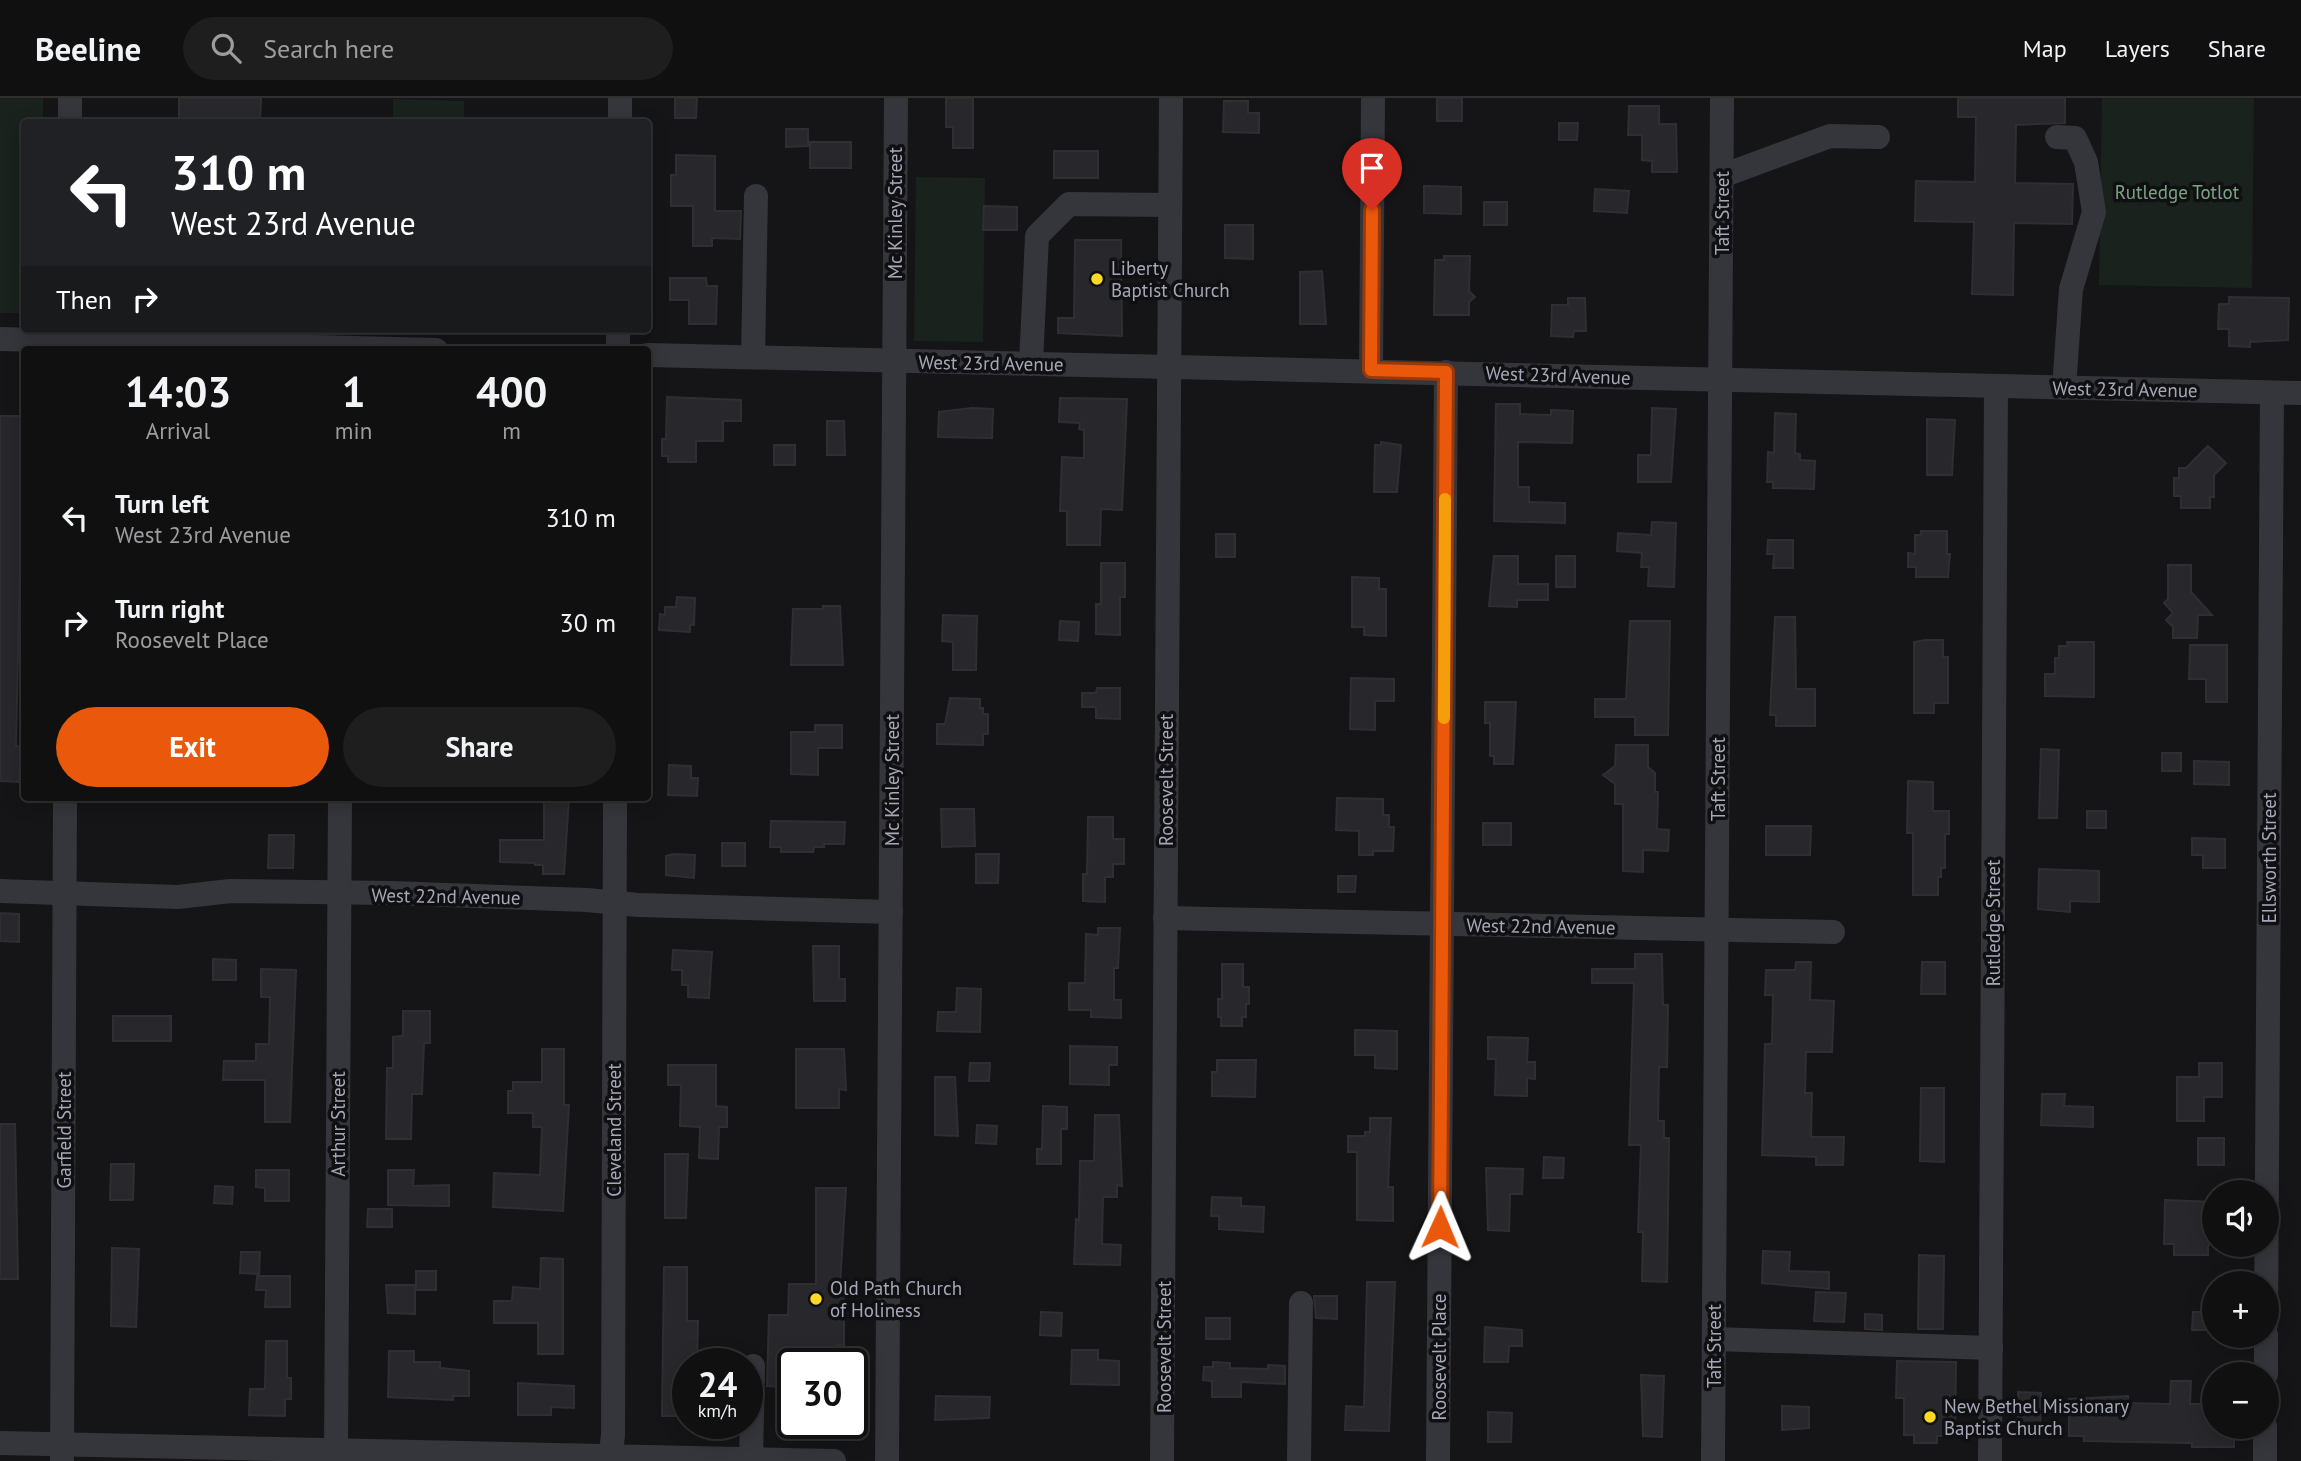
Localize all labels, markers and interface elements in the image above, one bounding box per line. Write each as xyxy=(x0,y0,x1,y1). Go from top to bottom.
search box xyxy=(183,17,673,80)
text: Beeline xyxy=(35,27,141,70)
icon: search xyxy=(207,29,245,67)
text: Search here xyxy=(263,32,394,65)
text: Map xyxy=(2023,33,2067,64)
text: Layers xyxy=(2105,33,2170,64)
text: Share xyxy=(2208,33,2266,64)
pin xyxy=(1342,138,1402,210)
text: 310 m xyxy=(171,140,306,204)
icon: left xyxy=(56,147,147,238)
street label: Mc Kinley Street xyxy=(883,147,907,279)
icon: arrive xyxy=(1353,149,1391,187)
street label: Taft Street xyxy=(1710,171,1734,255)
park label: Rutledge Totlot xyxy=(2115,180,2240,204)
text: West 23rd Avenue xyxy=(171,202,416,244)
place label: Liberty Baptist Church xyxy=(1111,256,1230,302)
marker: Liberty Baptist Church xyxy=(1089,271,1105,287)
icon: right xyxy=(126,280,164,318)
text: Then xyxy=(56,283,112,316)
street label: West 23rd Avenue xyxy=(918,350,1064,376)
street label: West 23rd Avenue xyxy=(1485,360,1631,390)
text: 14:03 xyxy=(125,364,231,419)
text: 1 xyxy=(342,364,365,419)
text: 400 xyxy=(476,364,547,419)
street label: West 23rd Avenue xyxy=(2052,376,2198,402)
text: Arrival xyxy=(146,416,210,445)
text: min xyxy=(335,416,372,445)
text: m xyxy=(502,416,521,445)
text: Turn left xyxy=(115,487,209,520)
icon: left xyxy=(56,499,94,537)
text: 310 m xyxy=(545,501,616,534)
text: West 23rd Avenue xyxy=(115,520,291,549)
text: Turn right xyxy=(115,592,224,625)
icon: right xyxy=(56,604,94,642)
text: 30 m xyxy=(560,606,616,639)
text: Roosevelt Place xyxy=(115,625,269,654)
button: Exit xyxy=(56,707,329,787)
button: Share xyxy=(343,707,616,787)
street label: Roosevelt Street xyxy=(1154,713,1178,846)
street label: Mc Kinley Street xyxy=(880,714,904,846)
street label: Taft Street xyxy=(1706,737,1730,821)
street label: Ellsworth Street xyxy=(2257,792,2281,923)
street label: Rutledge Street xyxy=(1981,859,2005,986)
street label: West 22nd Avenue xyxy=(371,883,521,909)
street label: West 22nd Avenue xyxy=(1466,913,1616,939)
street label: Cleveland Street xyxy=(602,1063,626,1197)
street label: Garfield Street xyxy=(52,1071,76,1188)
street label: Arthur Street xyxy=(326,1071,350,1177)
map controls xyxy=(2202,1180,2279,1439)
button: sound xyxy=(2202,1180,2279,1257)
position arrow xyxy=(1403,1190,1477,1264)
button: + xyxy=(2202,1271,2279,1348)
place label: Old Path Church of Holiness xyxy=(830,1276,962,1322)
street label: Roosevelt Street xyxy=(1152,1280,1176,1413)
marker: Old Path Church of Holiness xyxy=(808,1291,824,1307)
street label: Roosevelt Place xyxy=(1427,1293,1451,1421)
street label: Taft Street xyxy=(1702,1304,1726,1388)
speed limit sign: 30 xyxy=(777,1348,868,1439)
text: 24 xyxy=(698,1361,737,1407)
button: − xyxy=(2202,1362,2279,1439)
place label: New Bethel Missionary Baptist Church xyxy=(1944,1394,2129,1440)
text: km/h xyxy=(698,1399,737,1422)
marker: New Bethel Missionary Baptist Church xyxy=(1922,1409,1938,1425)

